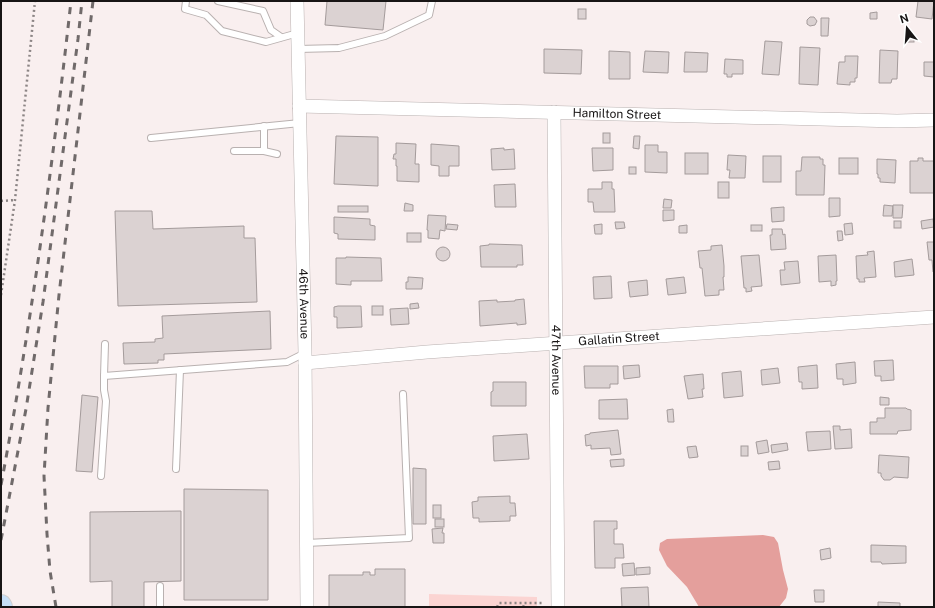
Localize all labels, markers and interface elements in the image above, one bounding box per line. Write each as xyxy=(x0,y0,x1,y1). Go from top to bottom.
north arrow xyxy=(887,8,927,48)
text: N xyxy=(898,11,910,25)
street label: Hamilton Street xyxy=(572,106,662,122)
street label: 46th Avenue xyxy=(296,268,312,340)
street label: 47th Avenue xyxy=(549,325,563,396)
street label: Gallatin Street xyxy=(578,329,661,349)

